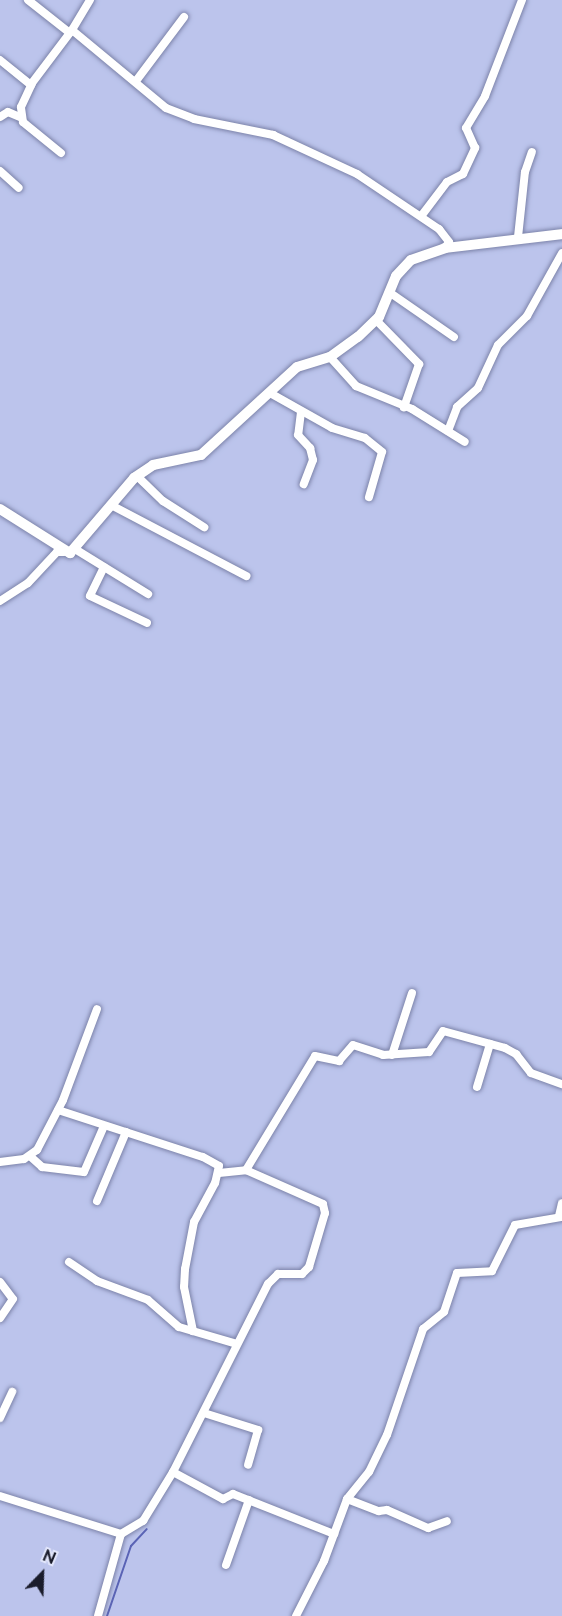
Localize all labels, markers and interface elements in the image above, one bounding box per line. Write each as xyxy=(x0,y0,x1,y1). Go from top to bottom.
north arrow xyxy=(12,1544,72,1604)
text: N xyxy=(40,1546,59,1568)

